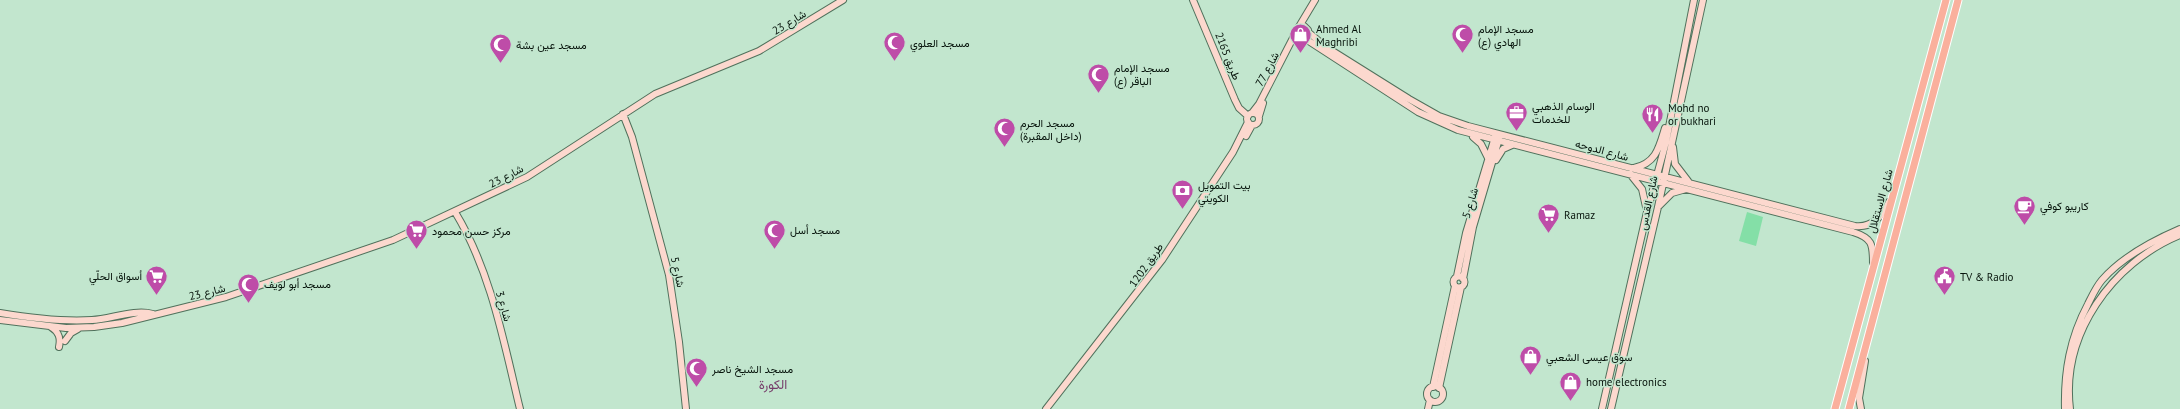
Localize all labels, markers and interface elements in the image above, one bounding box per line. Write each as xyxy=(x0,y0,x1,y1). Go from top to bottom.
street label: شارع 23 xyxy=(770,6,809,38)
shop icon: Ahmed Al Maghribi xyxy=(1288,22,1314,55)
place label: Ahmed Al Maghribi xyxy=(1316,22,1362,49)
mosque icon: مسجد الإمام الهادي (ع) xyxy=(1450,22,1476,55)
place label: مسجد الإمام الهادي (ع) xyxy=(1478,22,1534,52)
mosque icon: مسجد العلوي xyxy=(882,30,908,63)
street label: طريق 2165 xyxy=(1212,30,1244,82)
mosque icon: مسجد عين بشة xyxy=(488,32,514,65)
place label: مسجد العلوي xyxy=(910,36,970,53)
place label: مسجد عين بشة xyxy=(516,38,587,52)
street label: شارع 77 xyxy=(1252,49,1283,89)
mosque icon: مسجد الإمام الباقر (ع) xyxy=(1086,61,1112,94)
place label: مسجد الإمام الباقر (ع) xyxy=(1114,61,1170,89)
office icon: الوسام الذهبي للخدمات xyxy=(1504,99,1530,132)
place label: الوسام الذهبي للخدمات xyxy=(1532,99,1595,126)
restaurant icon: Mohd no or bukhari xyxy=(1639,101,1665,134)
place label: Mohd no or bukhari xyxy=(1668,101,1716,128)
mosque icon: مسجد الحرم (داخل المقبرة) xyxy=(992,116,1018,149)
place label: مسجد الحرم (داخل المقبرة) xyxy=(1020,116,1082,143)
street label: شارع الدوحه xyxy=(1574,136,1630,165)
street label: شارع 23 xyxy=(486,161,526,192)
street label: شارع الاستقلال xyxy=(1864,167,1897,235)
street label: شارع القدس xyxy=(1635,174,1662,232)
bank icon: بيت التمويل الكويتي xyxy=(1169,178,1195,211)
place label: بيت التمويل الكويتي xyxy=(1198,178,1250,208)
street label: شارع 5 xyxy=(1459,186,1482,220)
cafe icon: كاريبو كوفي xyxy=(2011,193,2037,226)
place label: كاريبو كوفي xyxy=(2040,199,2089,216)
supermarket icon: Ramaz xyxy=(1535,202,1561,235)
place label: Ramaz xyxy=(1564,208,1595,222)
mosque icon: مسجد أسل xyxy=(761,217,787,250)
supermarket icon: مركز حسن محمود xyxy=(404,218,430,251)
place label: مسجد أسل xyxy=(790,223,840,237)
place label: مركز حسن محمود xyxy=(432,224,511,238)
street label: طريق 1202 xyxy=(1126,240,1166,290)
street label: شارع 5 xyxy=(667,255,688,289)
supermarket icon: أسواق الحلّي xyxy=(144,263,170,296)
public building icon: TV & Radio xyxy=(1931,264,1957,297)
place label: أسواق الحلّي xyxy=(89,269,142,286)
place label: TV & Radio xyxy=(1960,270,2014,284)
mosque icon: مسجد أبو لويف xyxy=(236,271,262,304)
place label: مسجد أبو لويف xyxy=(264,277,331,291)
street label: شارع 23 xyxy=(187,281,227,304)
street label: شارع 3 xyxy=(492,289,515,323)
shop icon: سوق عيسى الشعبي xyxy=(1518,344,1544,377)
place label: سوق عيسى الشعبي xyxy=(1546,350,1633,367)
mosque icon: مسجد الشيخ ناصر xyxy=(683,356,709,389)
place label: مسجد الشيخ ناصر xyxy=(711,362,793,377)
shop icon: home electronics xyxy=(1557,369,1583,402)
place label: home electronics xyxy=(1586,375,1667,389)
district label: الكورة xyxy=(759,376,787,393)

